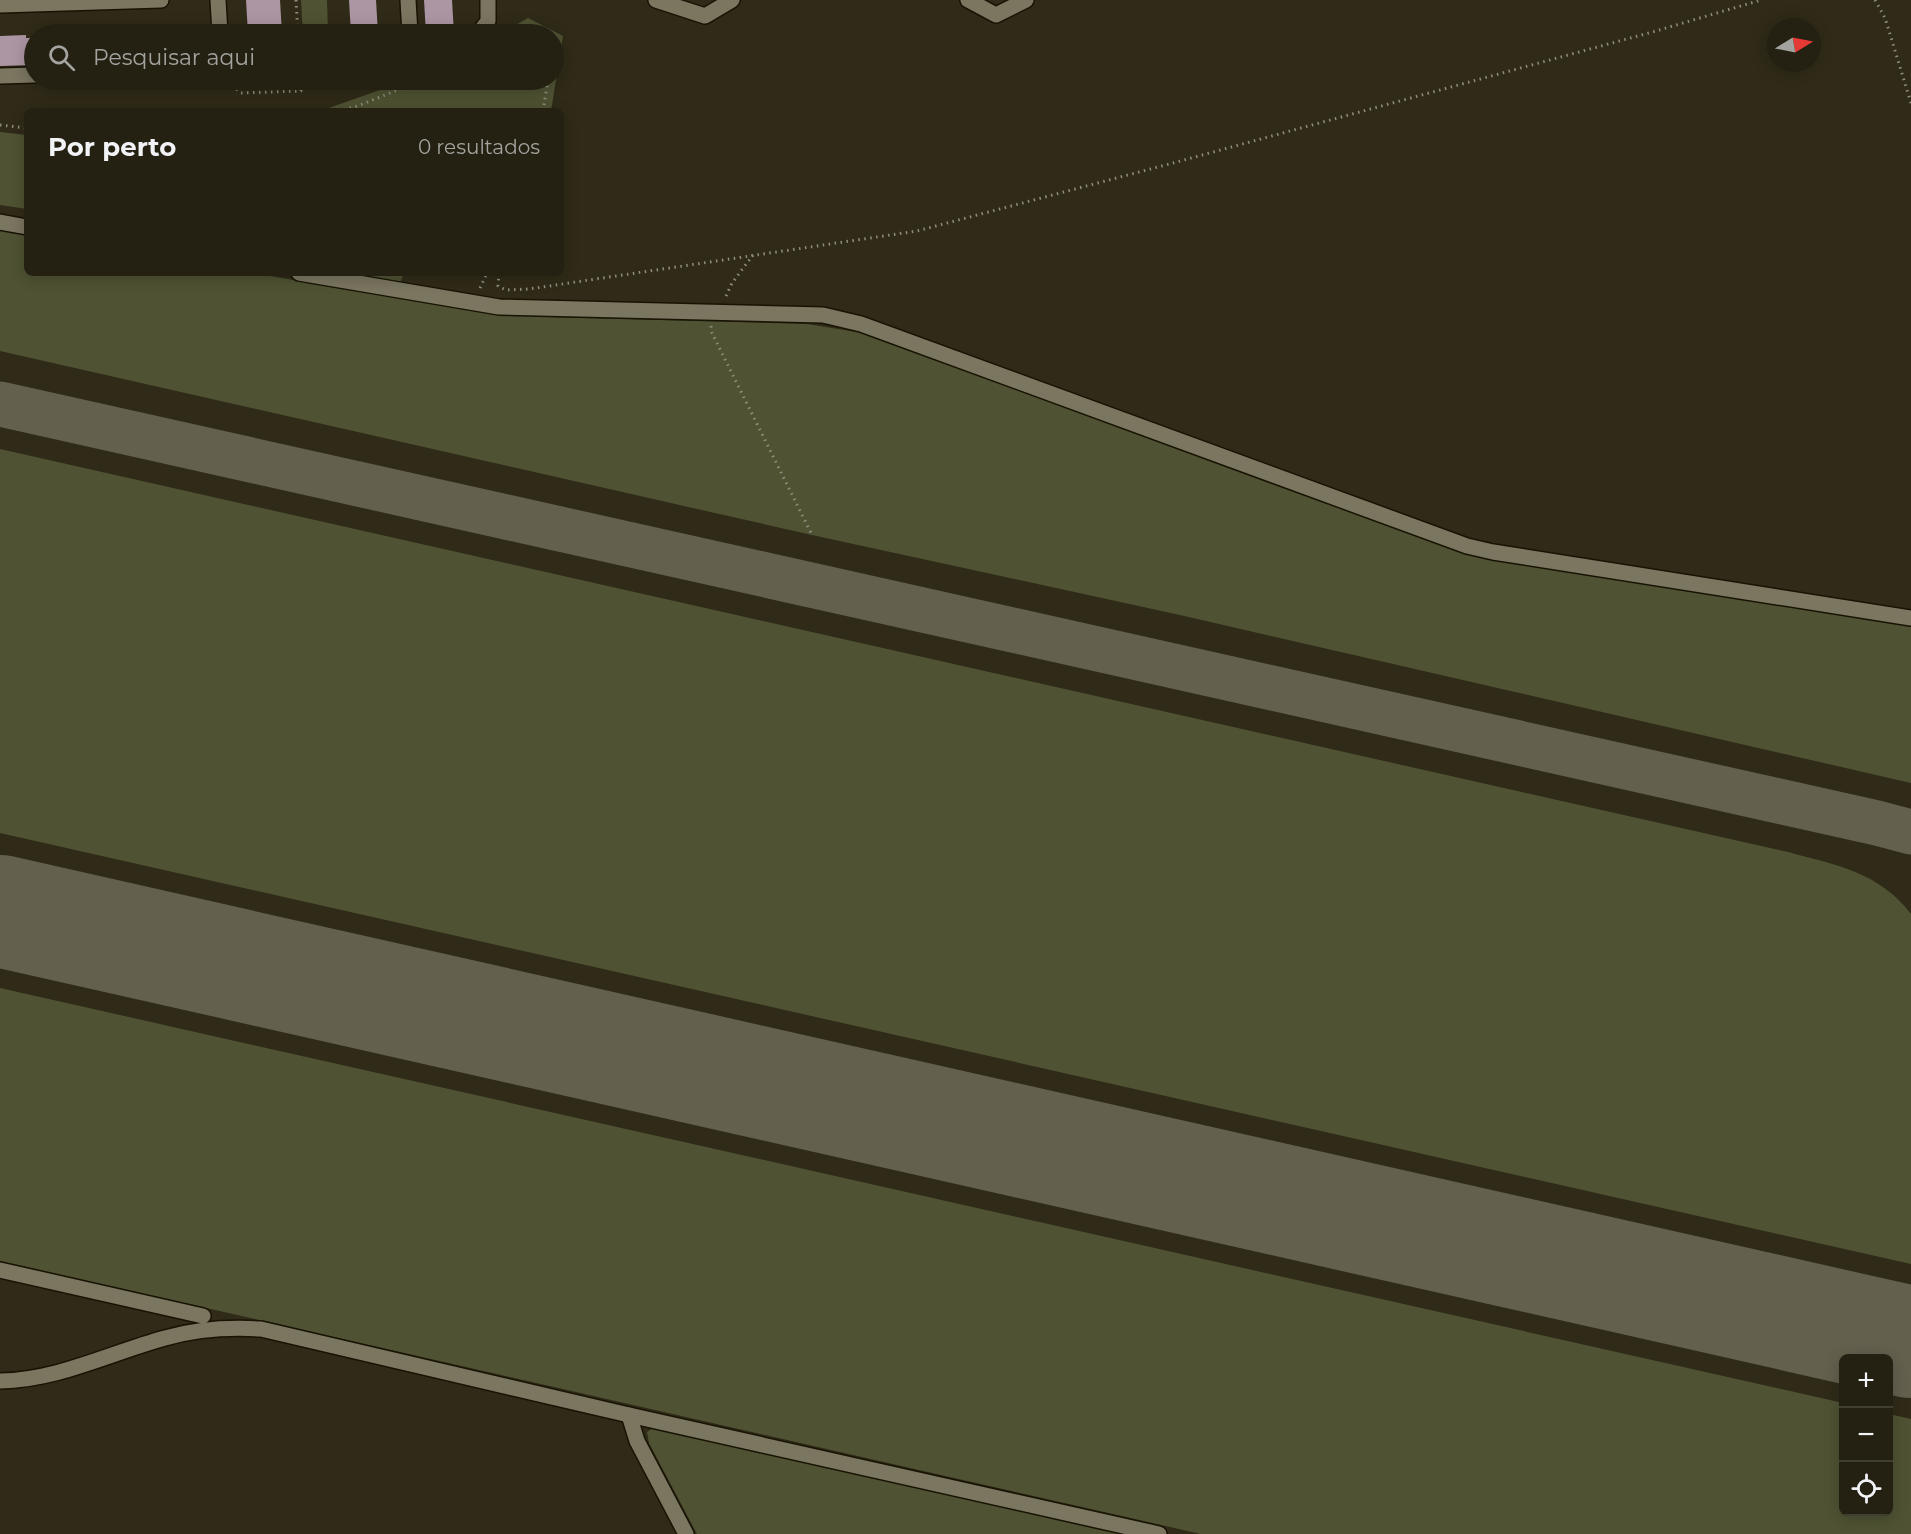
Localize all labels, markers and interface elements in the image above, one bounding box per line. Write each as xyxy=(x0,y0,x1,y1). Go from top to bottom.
north arrow xyxy=(1767,18,1821,72)
search box xyxy=(24,24,564,90)
icon: search xyxy=(45,41,78,74)
text: Pesquisar aqui xyxy=(93,44,255,71)
text: Por perto xyxy=(48,131,176,163)
text: 0 resultados xyxy=(418,135,540,159)
map controls xyxy=(1839,1354,1893,1516)
button: + xyxy=(1839,1354,1893,1408)
button: − xyxy=(1839,1408,1893,1462)
button: locate xyxy=(1839,1462,1893,1516)

